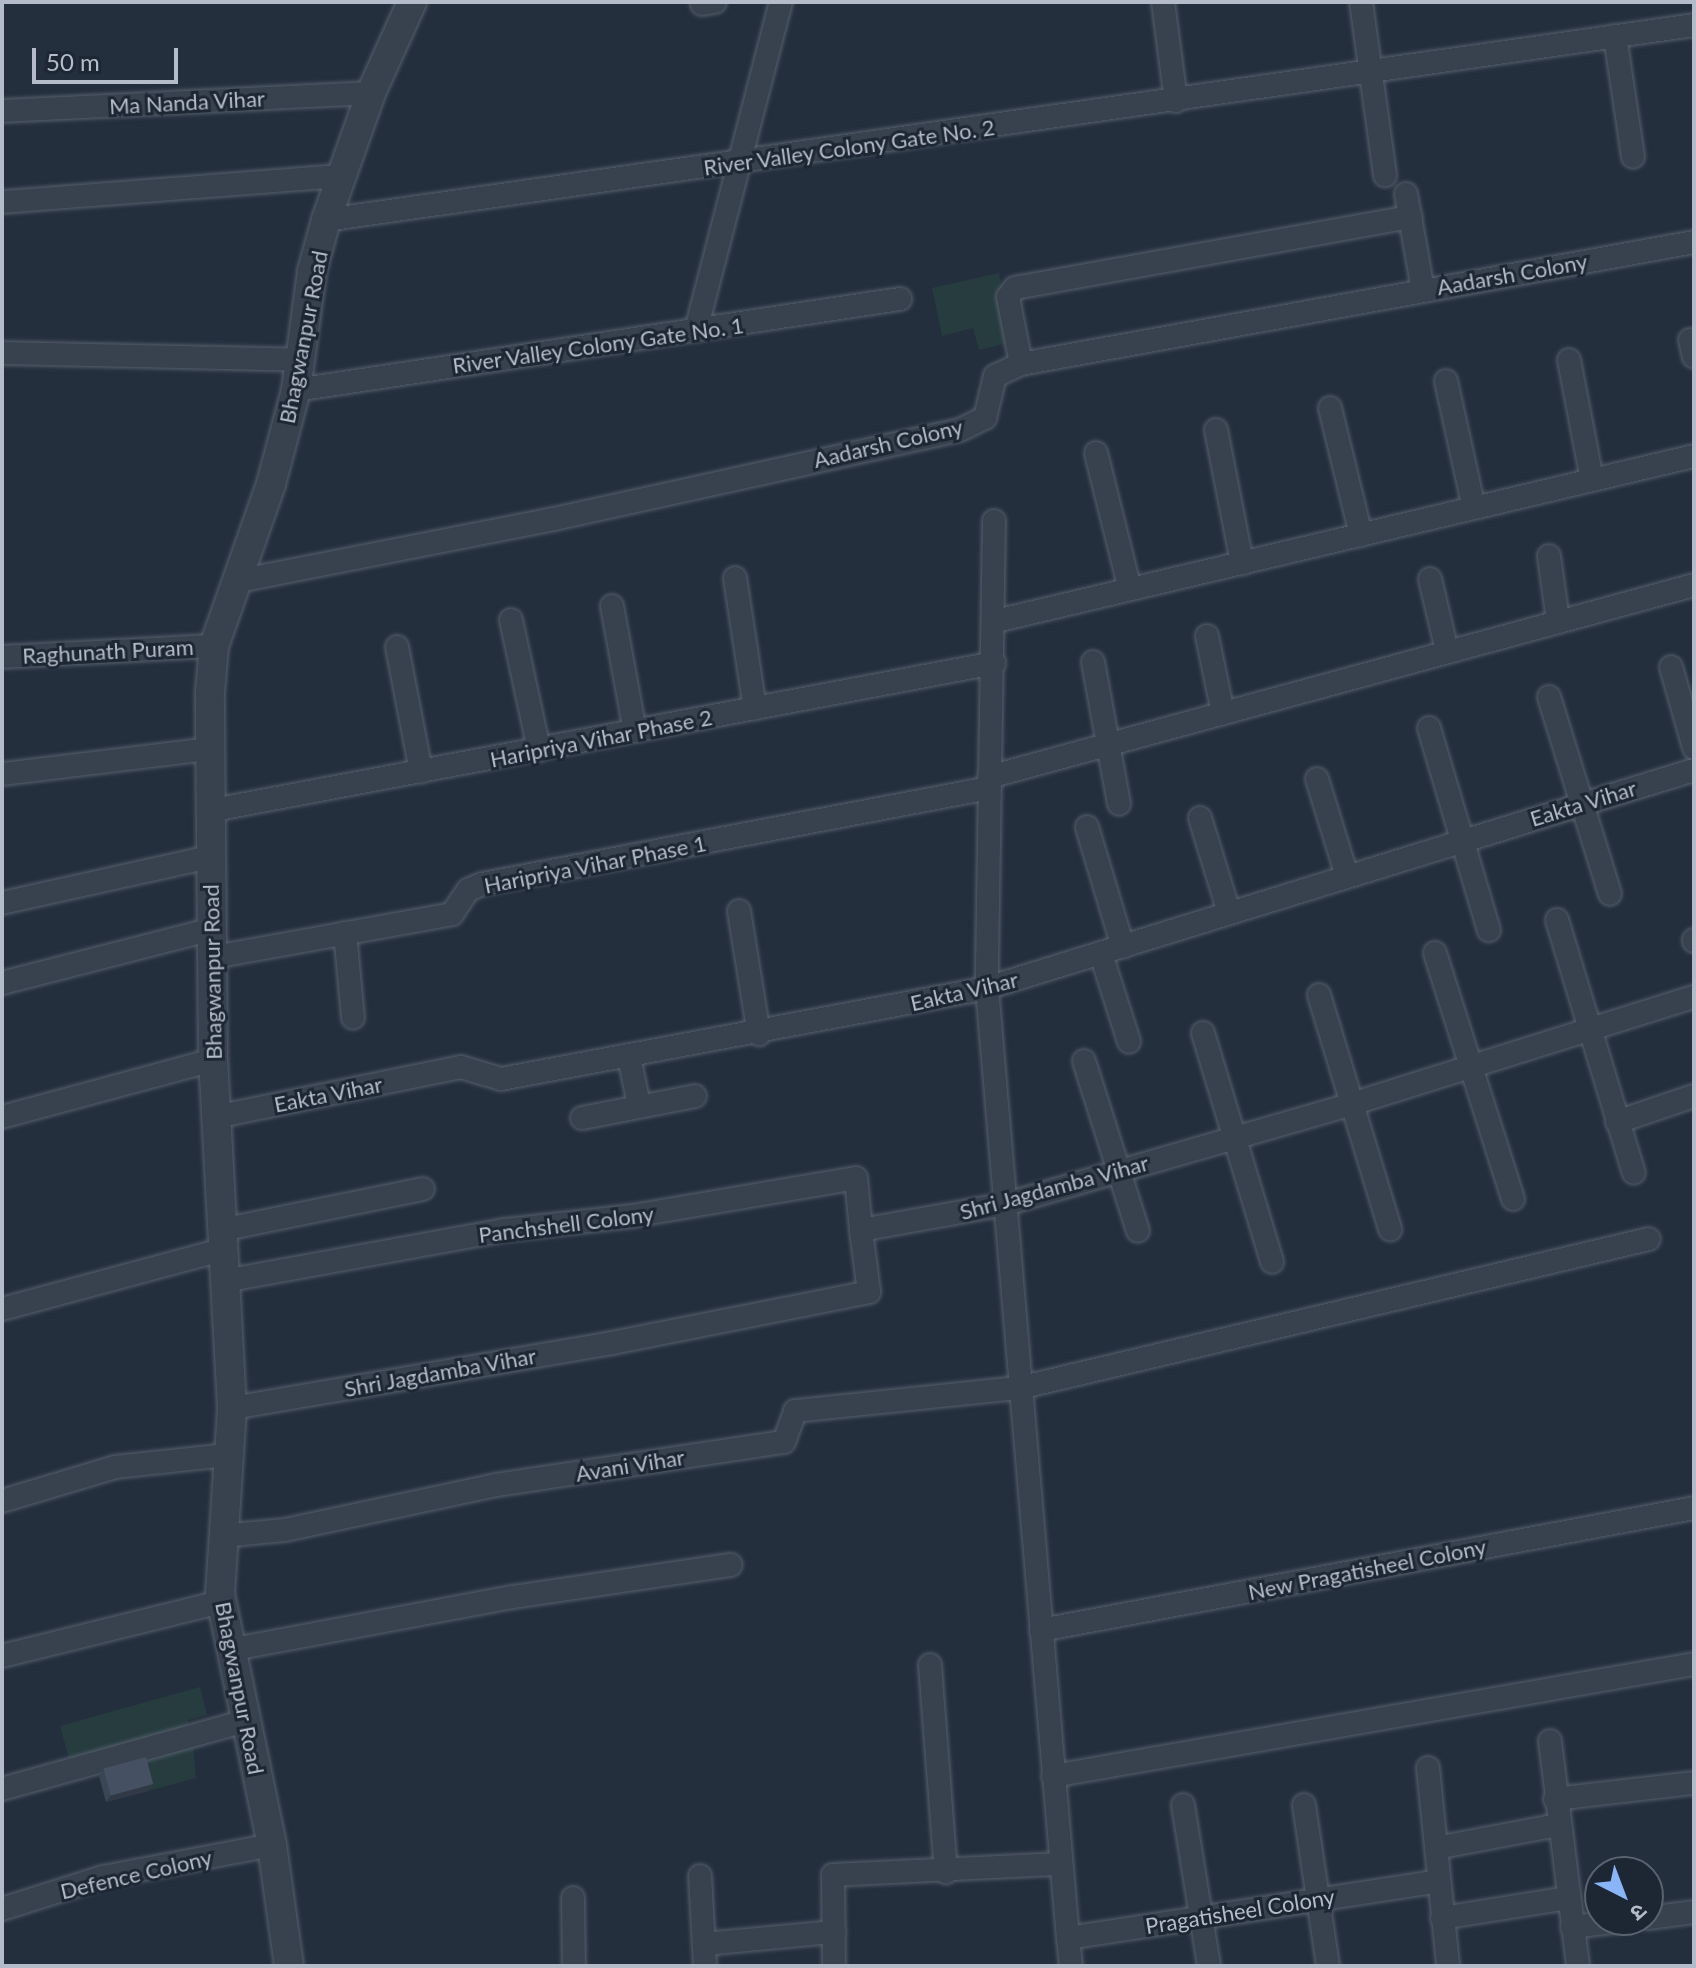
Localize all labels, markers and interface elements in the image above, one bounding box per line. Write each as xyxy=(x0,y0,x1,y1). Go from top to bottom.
scale bar xyxy=(36,32,182,82)
text: 50 m xyxy=(46,47,100,76)
street label: Ma Nanda Vihar xyxy=(108,85,266,119)
street label: River Valley Colony Gate No. 2 xyxy=(701,113,997,181)
street label: Bhagwanpur Road xyxy=(273,248,333,426)
street label: Aadarsh Colony xyxy=(1435,248,1589,300)
street label: River Valley Colony Gate No. 1 xyxy=(450,311,746,379)
street label: Aadarsh Colony xyxy=(811,413,965,473)
street label: Raghunath Puram xyxy=(22,633,194,669)
street label: Haripriya Vihar Phase 2 xyxy=(487,703,715,773)
street label: Eakta Vihar xyxy=(1526,774,1640,832)
street label: Haripriya Vihar Phase 1 xyxy=(481,829,709,899)
street label: Bhagwanpur Road xyxy=(197,884,227,1060)
street label: Eakta Vihar xyxy=(907,966,1021,1016)
street label: Eakta Vihar xyxy=(271,1070,385,1118)
street label: Shri Jagdamba Vihar xyxy=(956,1149,1152,1225)
street label: Panchshell Colony xyxy=(477,1200,655,1248)
street label: Shri Jagdamba Vihar xyxy=(341,1342,539,1402)
street label: Avani Vihar xyxy=(573,1443,687,1487)
street label: New Pragatisheel Colony xyxy=(1246,1533,1488,1605)
street label: Bhagwanpur Road xyxy=(210,1599,270,1777)
street label: Defence Colony xyxy=(58,1844,214,1904)
north arrow xyxy=(1584,1856,1664,1936)
street label: Pragatisheel Colony xyxy=(1143,1883,1337,1939)
text: उ xyxy=(1625,1898,1653,1927)

